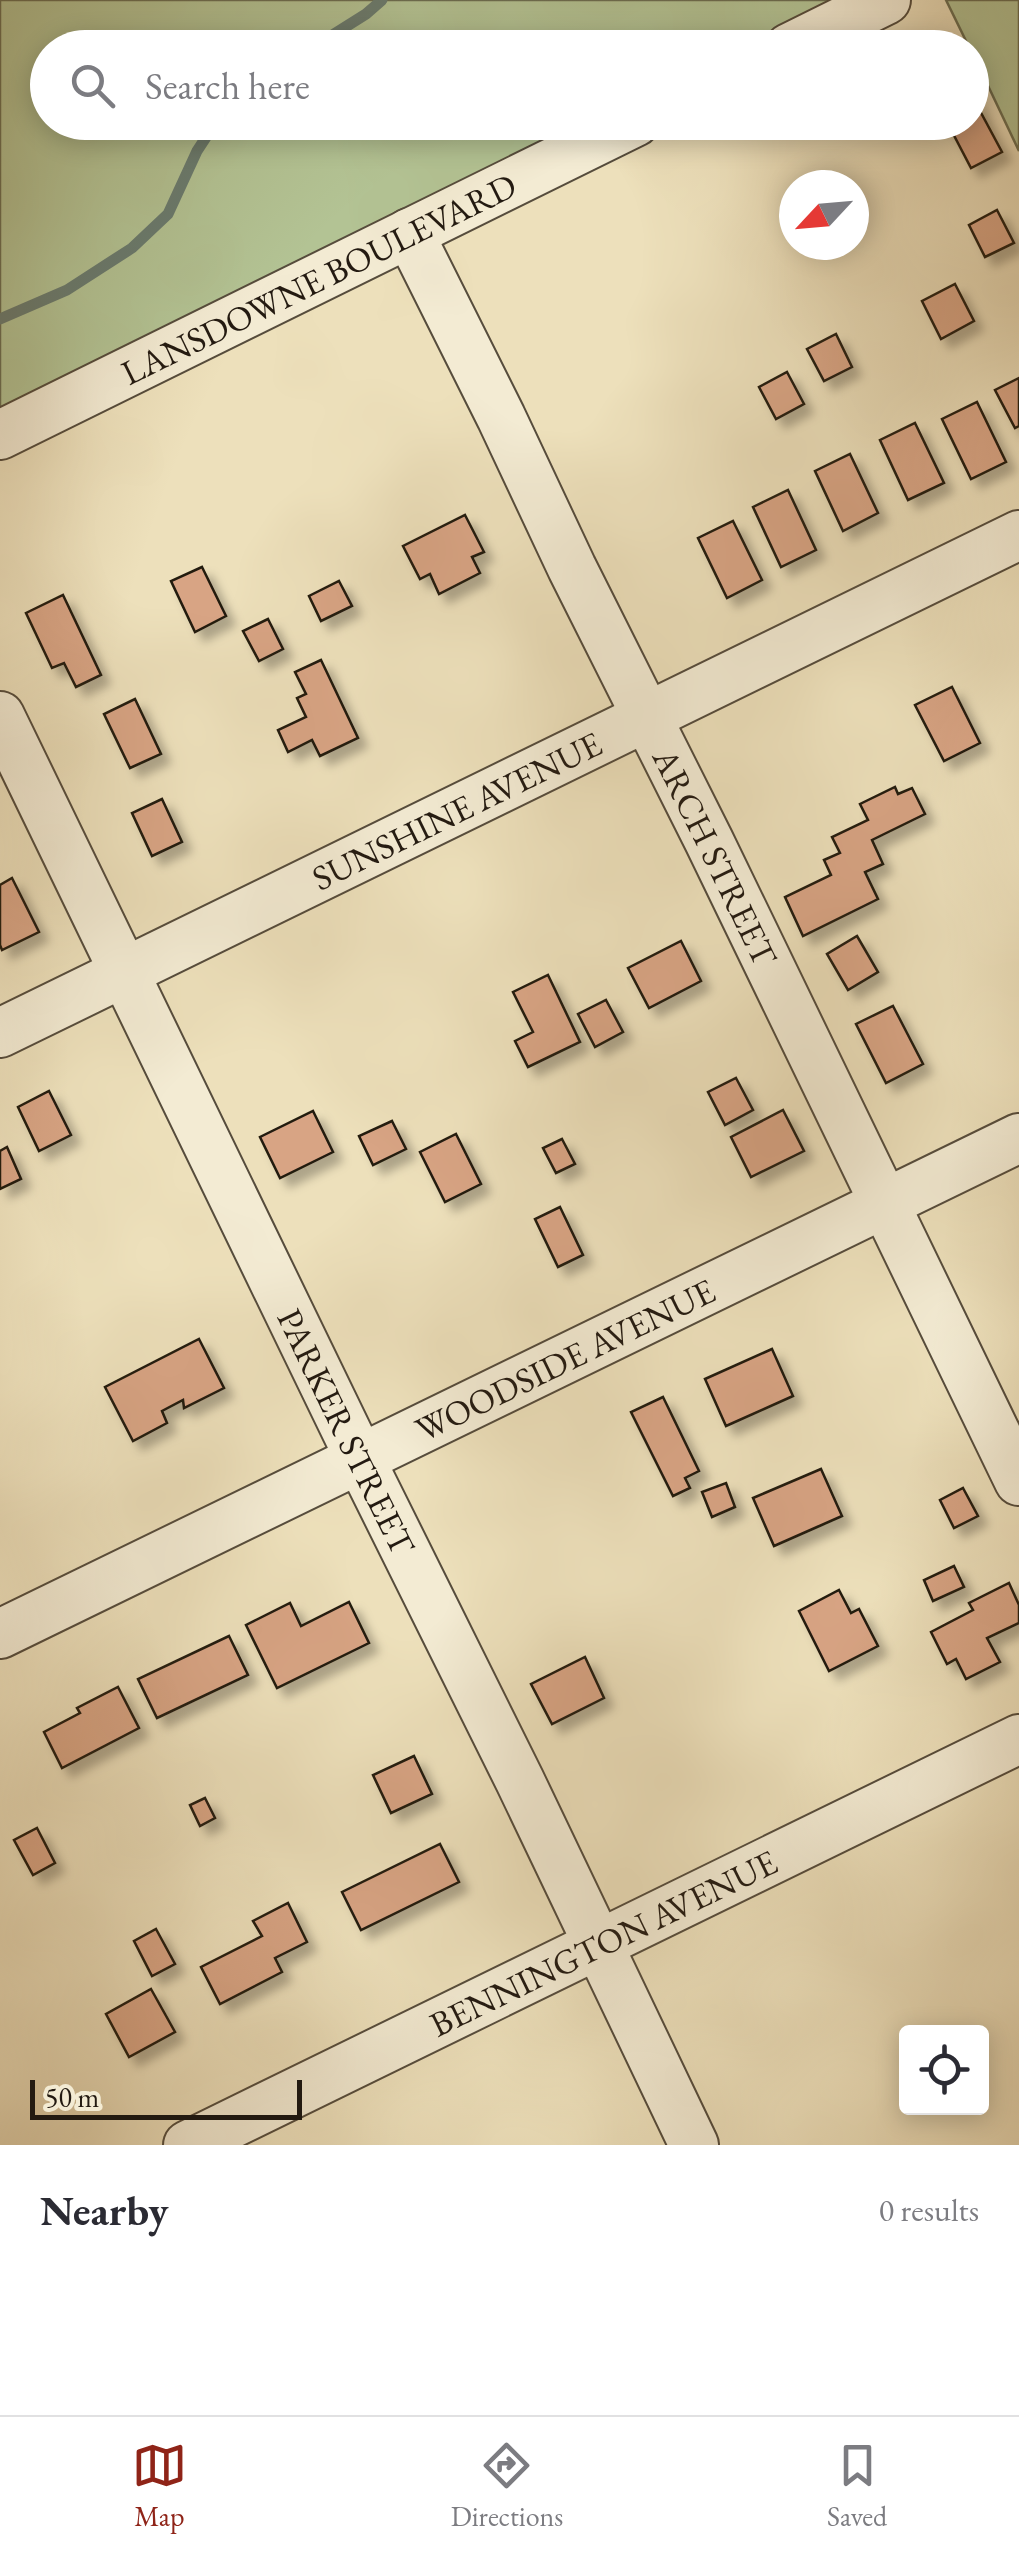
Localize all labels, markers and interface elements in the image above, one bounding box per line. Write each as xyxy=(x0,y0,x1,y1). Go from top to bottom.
search box xyxy=(30,30,989,140)
icon: search xyxy=(65,58,120,113)
text: Search here xyxy=(145,61,310,110)
street label: LANSDOWNE BOULEVARD xyxy=(113,162,523,394)
north arrow xyxy=(779,170,869,260)
street label: SUNSHINE AVENUE xyxy=(304,720,609,900)
street label: ARCH STREET xyxy=(643,739,789,973)
street label: WOODSIDE AVENUE xyxy=(407,1267,722,1451)
street label: PARKER STREET xyxy=(268,1301,427,1562)
street label: BENNINGTON AVENUE xyxy=(422,1838,784,2046)
map controls xyxy=(899,2025,989,2115)
button: locate xyxy=(899,2025,989,2115)
scale bar xyxy=(30,2075,302,2120)
text: 50 m xyxy=(45,2079,99,2115)
text: Nearby xyxy=(40,2183,169,2238)
text: 0 results xyxy=(879,2189,979,2231)
tab: Map xyxy=(132,2438,187,2534)
tab: Directions xyxy=(451,2438,563,2534)
tab: Saved xyxy=(827,2438,887,2534)

